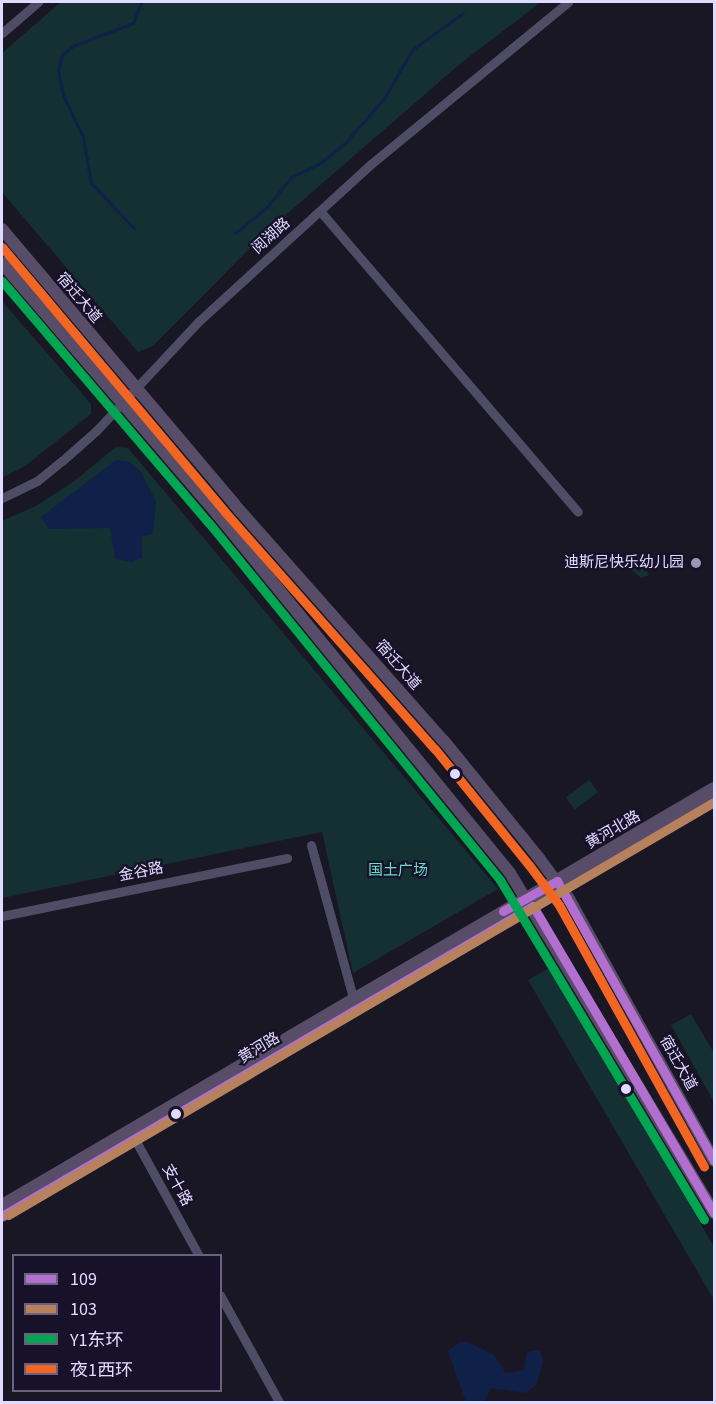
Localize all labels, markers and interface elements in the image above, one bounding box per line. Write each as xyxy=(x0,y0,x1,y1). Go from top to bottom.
street label: 阅湖路 xyxy=(248,214,294,258)
street label: 宿迁大道 xyxy=(53,269,105,327)
place label: 迪斯尼快乐幼儿园 xyxy=(564,554,684,572)
marker: 迪斯尼快乐幼儿园 xyxy=(689,556,703,570)
street label: 宿迁大道 xyxy=(372,636,424,694)
unlabelled marker xyxy=(449,768,461,780)
street label: 黄河北路 xyxy=(583,807,643,853)
street label: 金谷路 xyxy=(117,859,165,885)
park label: 国土广场 xyxy=(368,862,428,880)
street label: 黄河路 xyxy=(235,1029,283,1067)
street label: 宿迁大道 xyxy=(656,1032,700,1094)
unlabelled marker xyxy=(620,1083,632,1095)
unlabelled marker xyxy=(170,1108,182,1120)
street label: 支十路 xyxy=(158,1161,196,1209)
legend xyxy=(12,1254,222,1392)
text: 109 xyxy=(70,1267,97,1292)
text: 103 xyxy=(70,1297,97,1322)
text: Y1东环 xyxy=(70,1328,124,1353)
text: 夜1西环 xyxy=(70,1358,133,1383)

